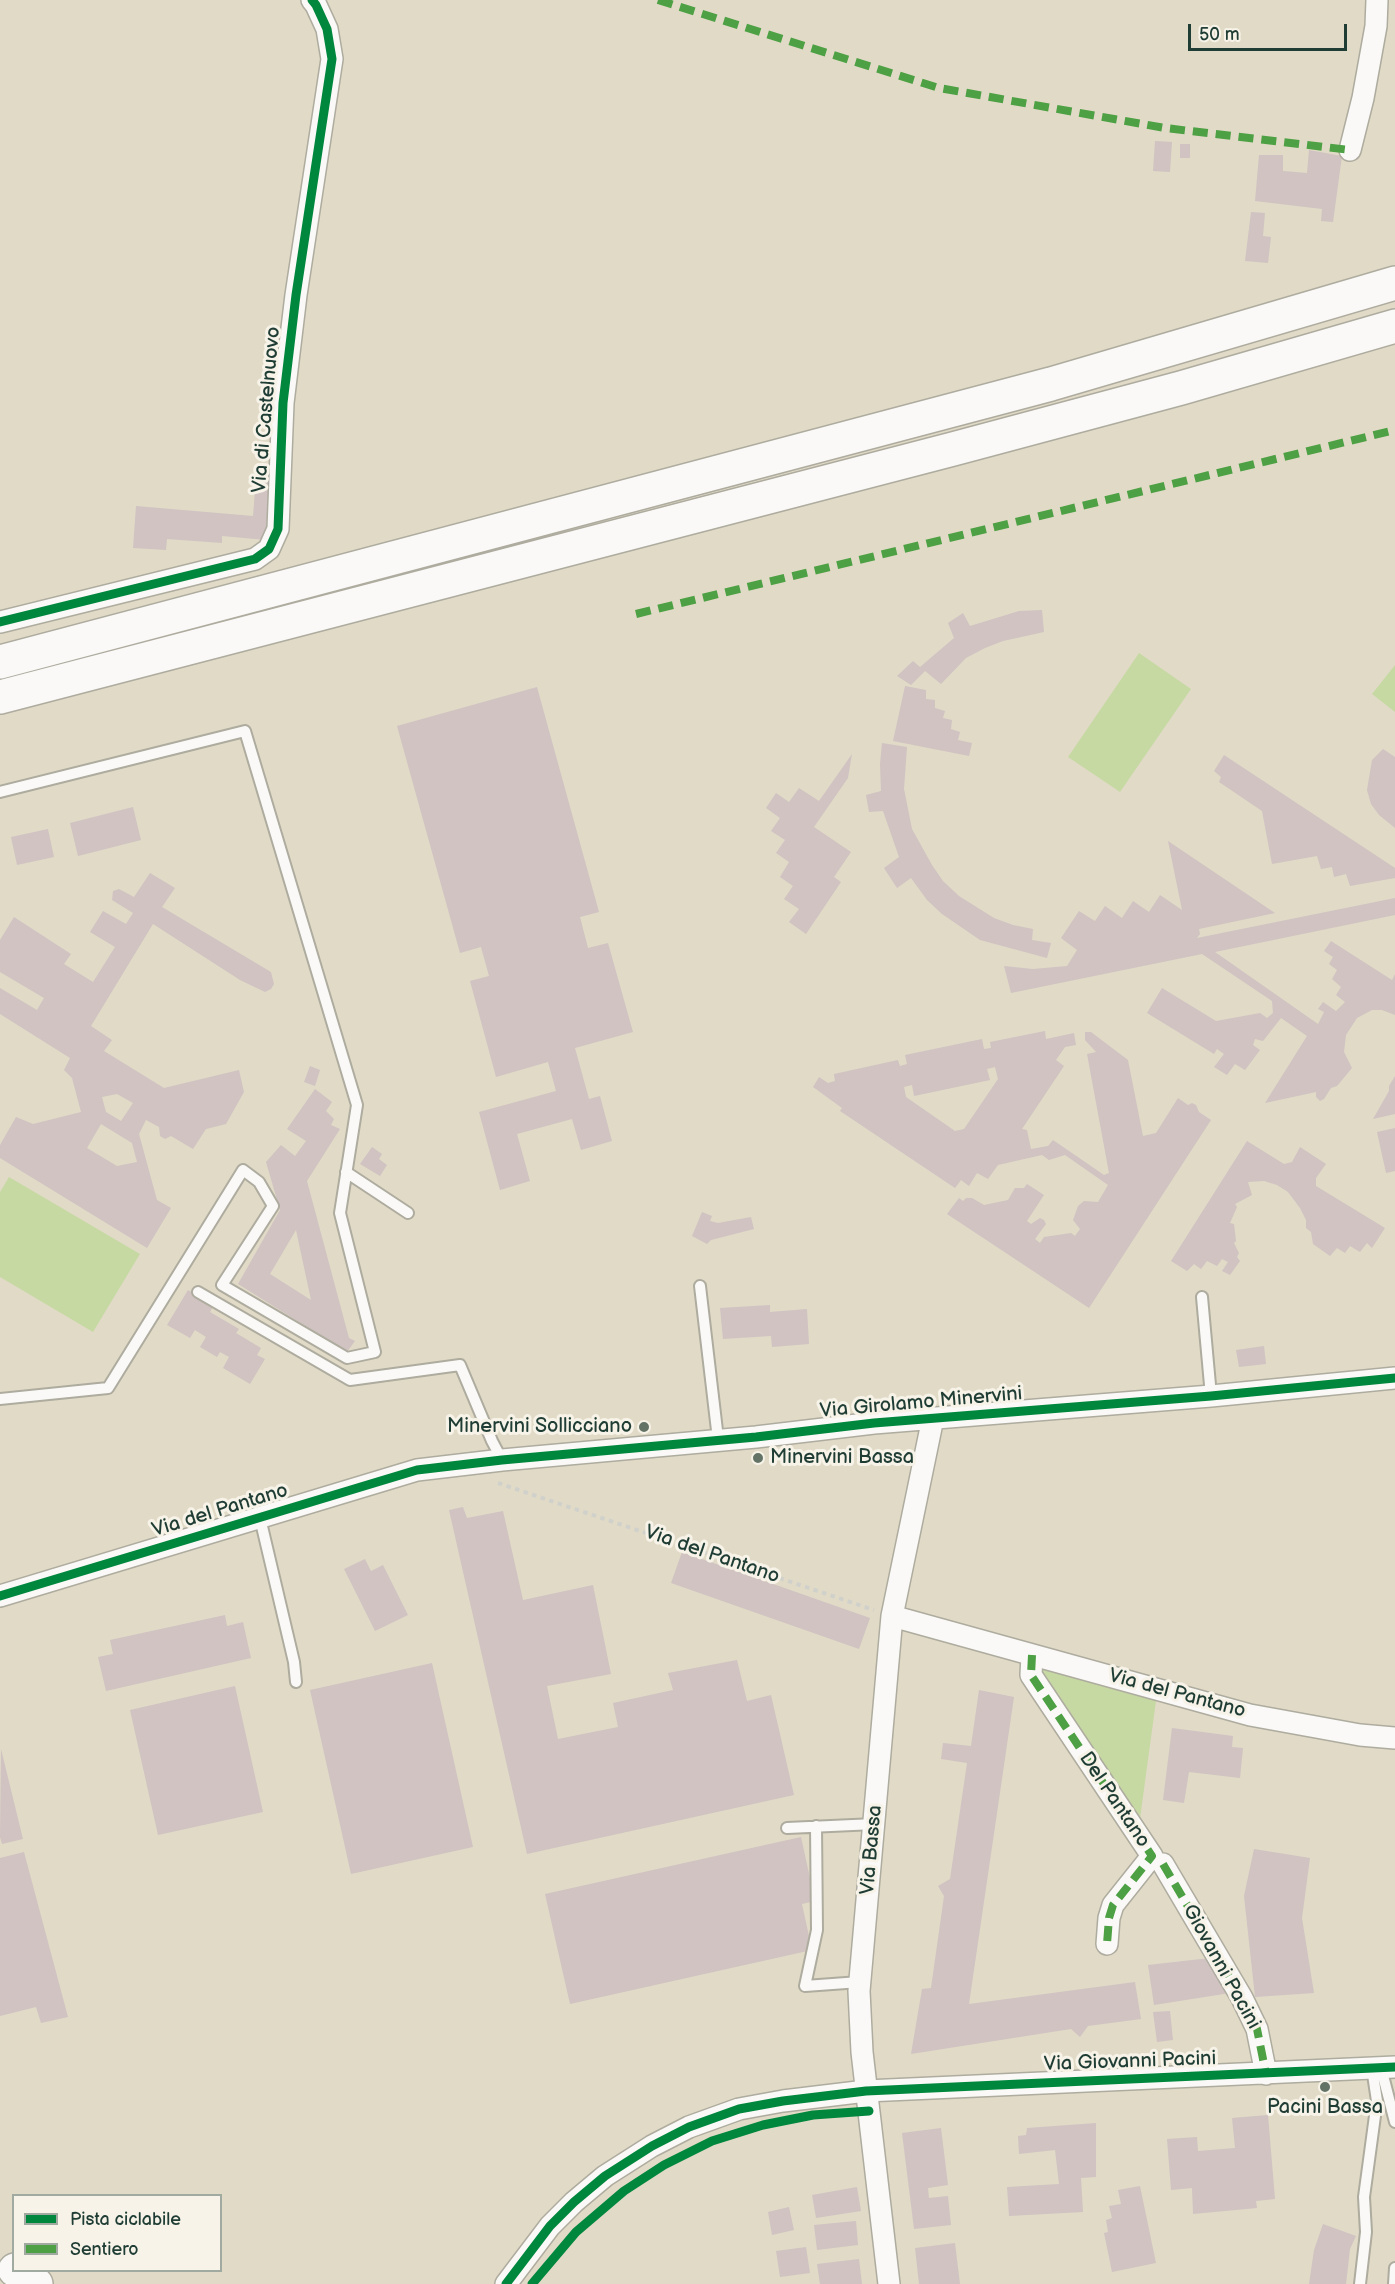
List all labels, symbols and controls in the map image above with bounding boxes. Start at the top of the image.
scale bar [1191,12,1350,50]
text: 50 m [1199,24,1240,45]
street label: Via di Castelnuovo [248,326,286,494]
street label: Via Girolamo Minervini [819,1382,1023,1424]
place label: Minervini Sollicciano [447,1415,632,1439]
marker: Minervini Sollicciano [637,1420,651,1434]
place label: Minervini Bassa [770,1446,914,1470]
marker: Minervini Bassa [751,1451,765,1465]
street label: Via del Pantano [149,1479,291,1543]
street label: Via del Pantano [642,1521,782,1589]
street label: Via del Pantano [1106,1664,1248,1724]
street label: Del Pantano [1073,1748,1155,1852]
street label: Via Bassa [856,1804,888,1896]
street label: Giovanni Pacini [1177,1901,1265,2033]
street label: Via Giovanni Pacini [1043,2047,1217,2077]
marker: Pacini Bassa [1318,2080,1332,2094]
place label: Pacini Bassa [1267,2096,1383,2120]
legend [12,2194,222,2272]
text: Pista ciclabile [70,2209,181,2230]
text: Sentiero [70,2239,139,2260]

